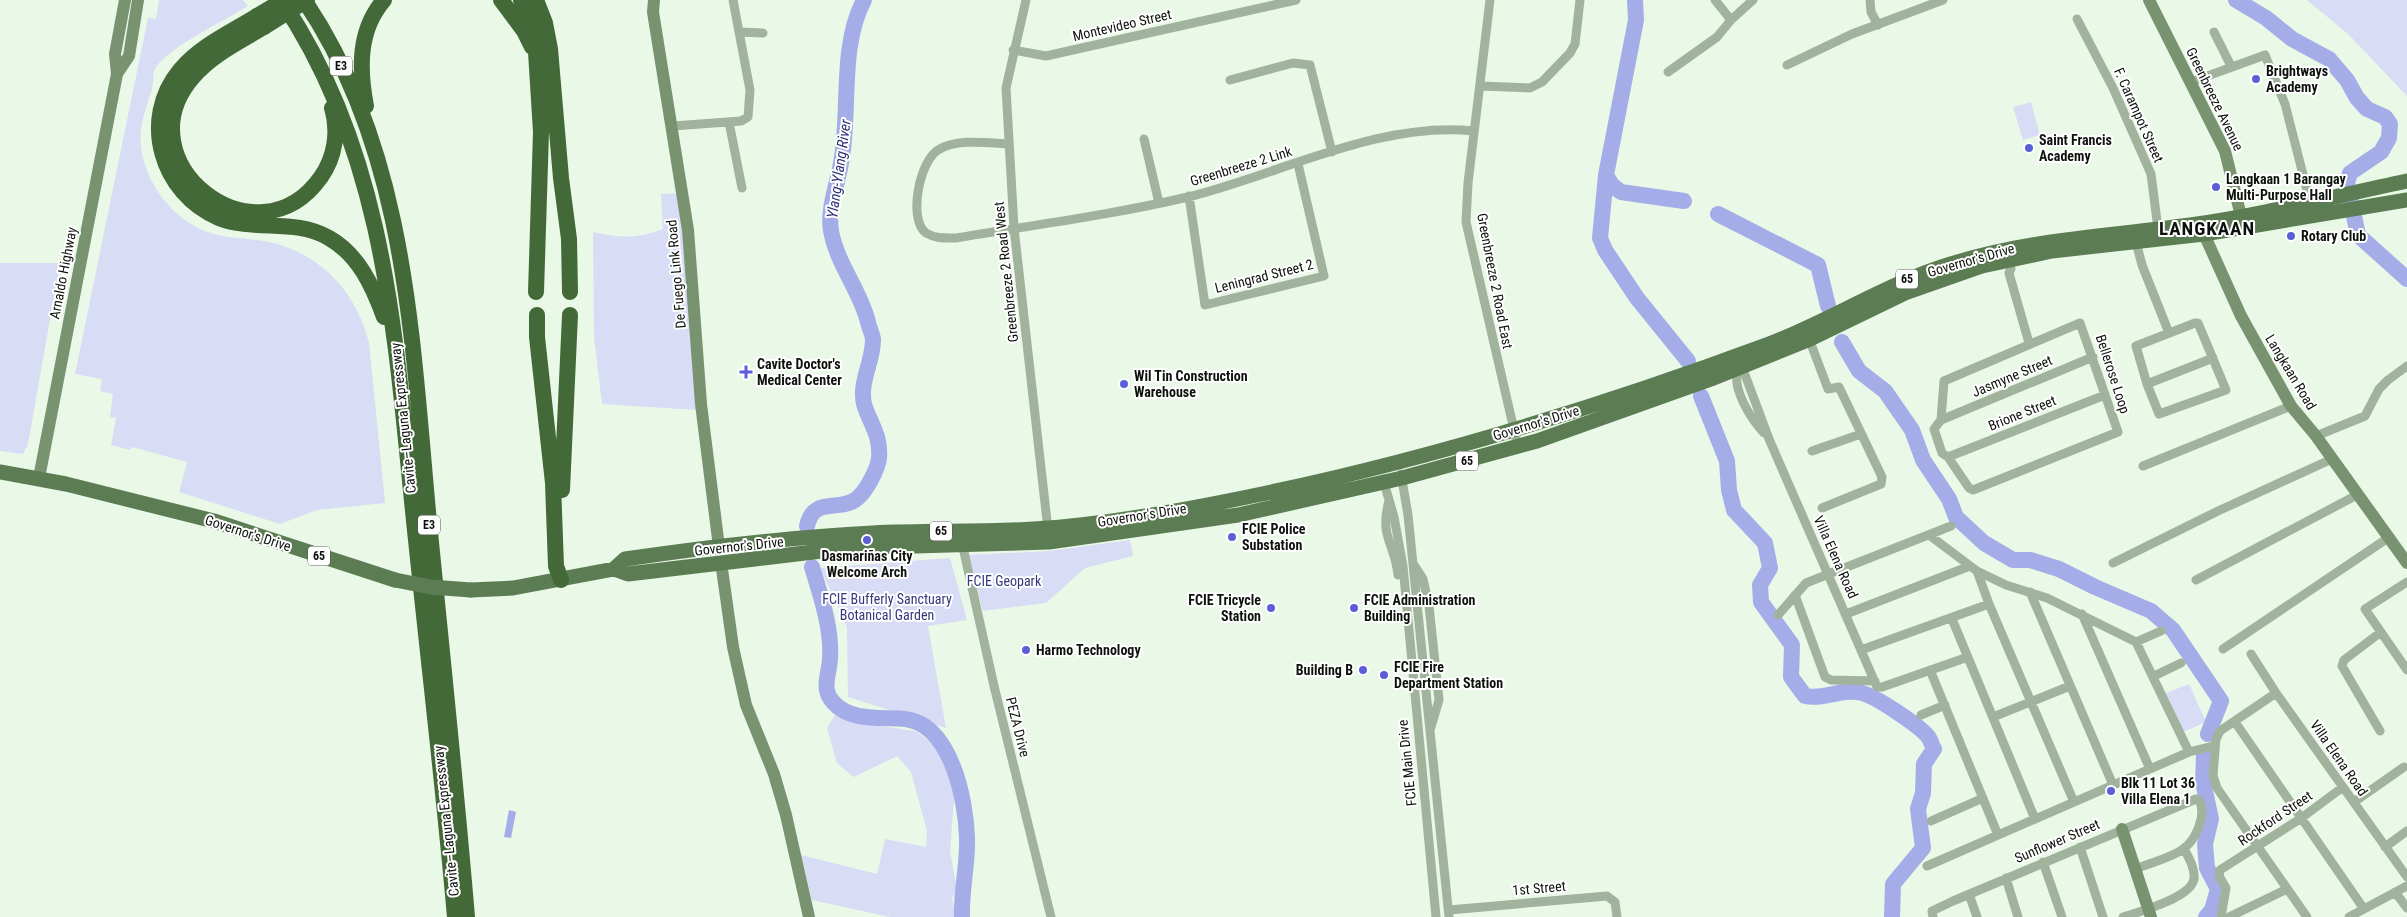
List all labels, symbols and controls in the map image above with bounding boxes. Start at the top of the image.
street label: Montevideo Street [1071,6,1173,44]
street label: Greenbreeze Avenue [2183,45,2247,153]
road number: E3 [330,56,352,76]
place label: Brightways Academy [2266,63,2328,95]
street label: F. Carampot Street [2111,65,2167,165]
marker: Brightways Academy [2250,73,2262,85]
water label: Ylang-Ylang River [823,118,855,220]
place label: Saint Francis Academy [2039,132,2112,164]
marker: Saint Francis Academy [2023,142,2035,154]
street label: Greenbreeze 2 Link [1188,143,1294,189]
place label: Langkaan 1 Barangay Multi-Purpose Hall [2226,171,2346,203]
marker: Langkaan 1 Barangay Multi-Purpose Hall [2210,181,2222,193]
street label: Greenbreeze 2 Road West [991,201,1021,343]
street label: Greenbreeze 2 Road East [1474,212,1516,350]
district label: LANGKAAN [2159,217,2255,240]
street label: De Fuego Link Road [663,219,689,329]
street label: Arnaldo Highway [46,226,80,320]
place label: Rotary Club [2301,228,2366,244]
marker: Rotary Club [2285,230,2297,242]
street label: Governor's Drive [1926,240,2017,280]
street label: Leningrad Street 2 [1213,256,1315,296]
road number: 65 [1896,270,1918,288]
street label: Bellerose Loop [2093,332,2133,416]
street label: Langkaan Road [2262,332,2320,412]
street label: Cavite–Laguna Expressway [387,342,419,494]
street label: Jasmyne Street [1969,352,2055,400]
place label: Cavite Doctor's Medical Center [757,356,842,388]
marker: Cavite Doctor's Medical Center [739,365,753,379]
place label: Wil Tin Construction Warehouse [1134,368,1248,400]
marker: Wil Tin Construction Warehouse [1118,378,1130,390]
street label: Brione Street [1986,392,2058,434]
street label: Governor's Drive [1491,402,1582,444]
road number: 65 [1456,452,1478,471]
street label: Governor's Drive [1097,500,1188,530]
street label: Governor's Drive [203,512,293,555]
street label: Villa Elena Road [1811,513,1861,601]
road number: E3 [418,516,440,534]
place label: FCIE Police Substation [1242,521,1306,553]
road number: 65 [930,522,952,540]
marker: FCIE Police Substation [1226,531,1238,543]
street label: Governor's Drive [694,533,785,559]
marker: Dasmariñas City Welcome Arch [861,534,873,546]
road number: 65 [308,546,330,566]
place label: Dasmariñas City Welcome Arch [821,548,913,580]
park label: FCIE Geopark [967,573,1042,589]
park label: FCIE Bufferly Sanctuary Botanical Garden [822,591,952,623]
place label: FCIE Tricycle Station [1188,592,1261,624]
place label: FCIE Administration Building [1364,592,1476,624]
marker: FCIE Tricycle Station [1265,602,1277,614]
marker: FCIE Administration Building [1348,602,1360,614]
place label: Harmo Technology [1036,642,1141,658]
marker: Harmo Technology [1020,644,1032,656]
place label: FCIE Fire Department Station [1394,659,1503,691]
place label: Building B [1296,662,1353,678]
marker: Building B [1357,664,1369,676]
marker: FCIE Fire Department Station [1378,669,1390,681]
street label: PEZA Drive [1003,695,1033,759]
street label: Villa Elena Road [2307,717,2371,799]
street label: FCIE Main Drive [1394,719,1419,807]
street label: Cavite–Laguna Expressway [430,745,462,897]
place label: Blk 11 Lot 36 Villa Elena 1 [2121,775,2195,807]
marker: Blk 11 Lot 36 Villa Elena 1 [2105,785,2117,797]
street label: Rockford Street [2235,787,2315,849]
street label: Sunflower Street [2012,816,2102,866]
street label: 1st Street [1512,878,1566,898]

